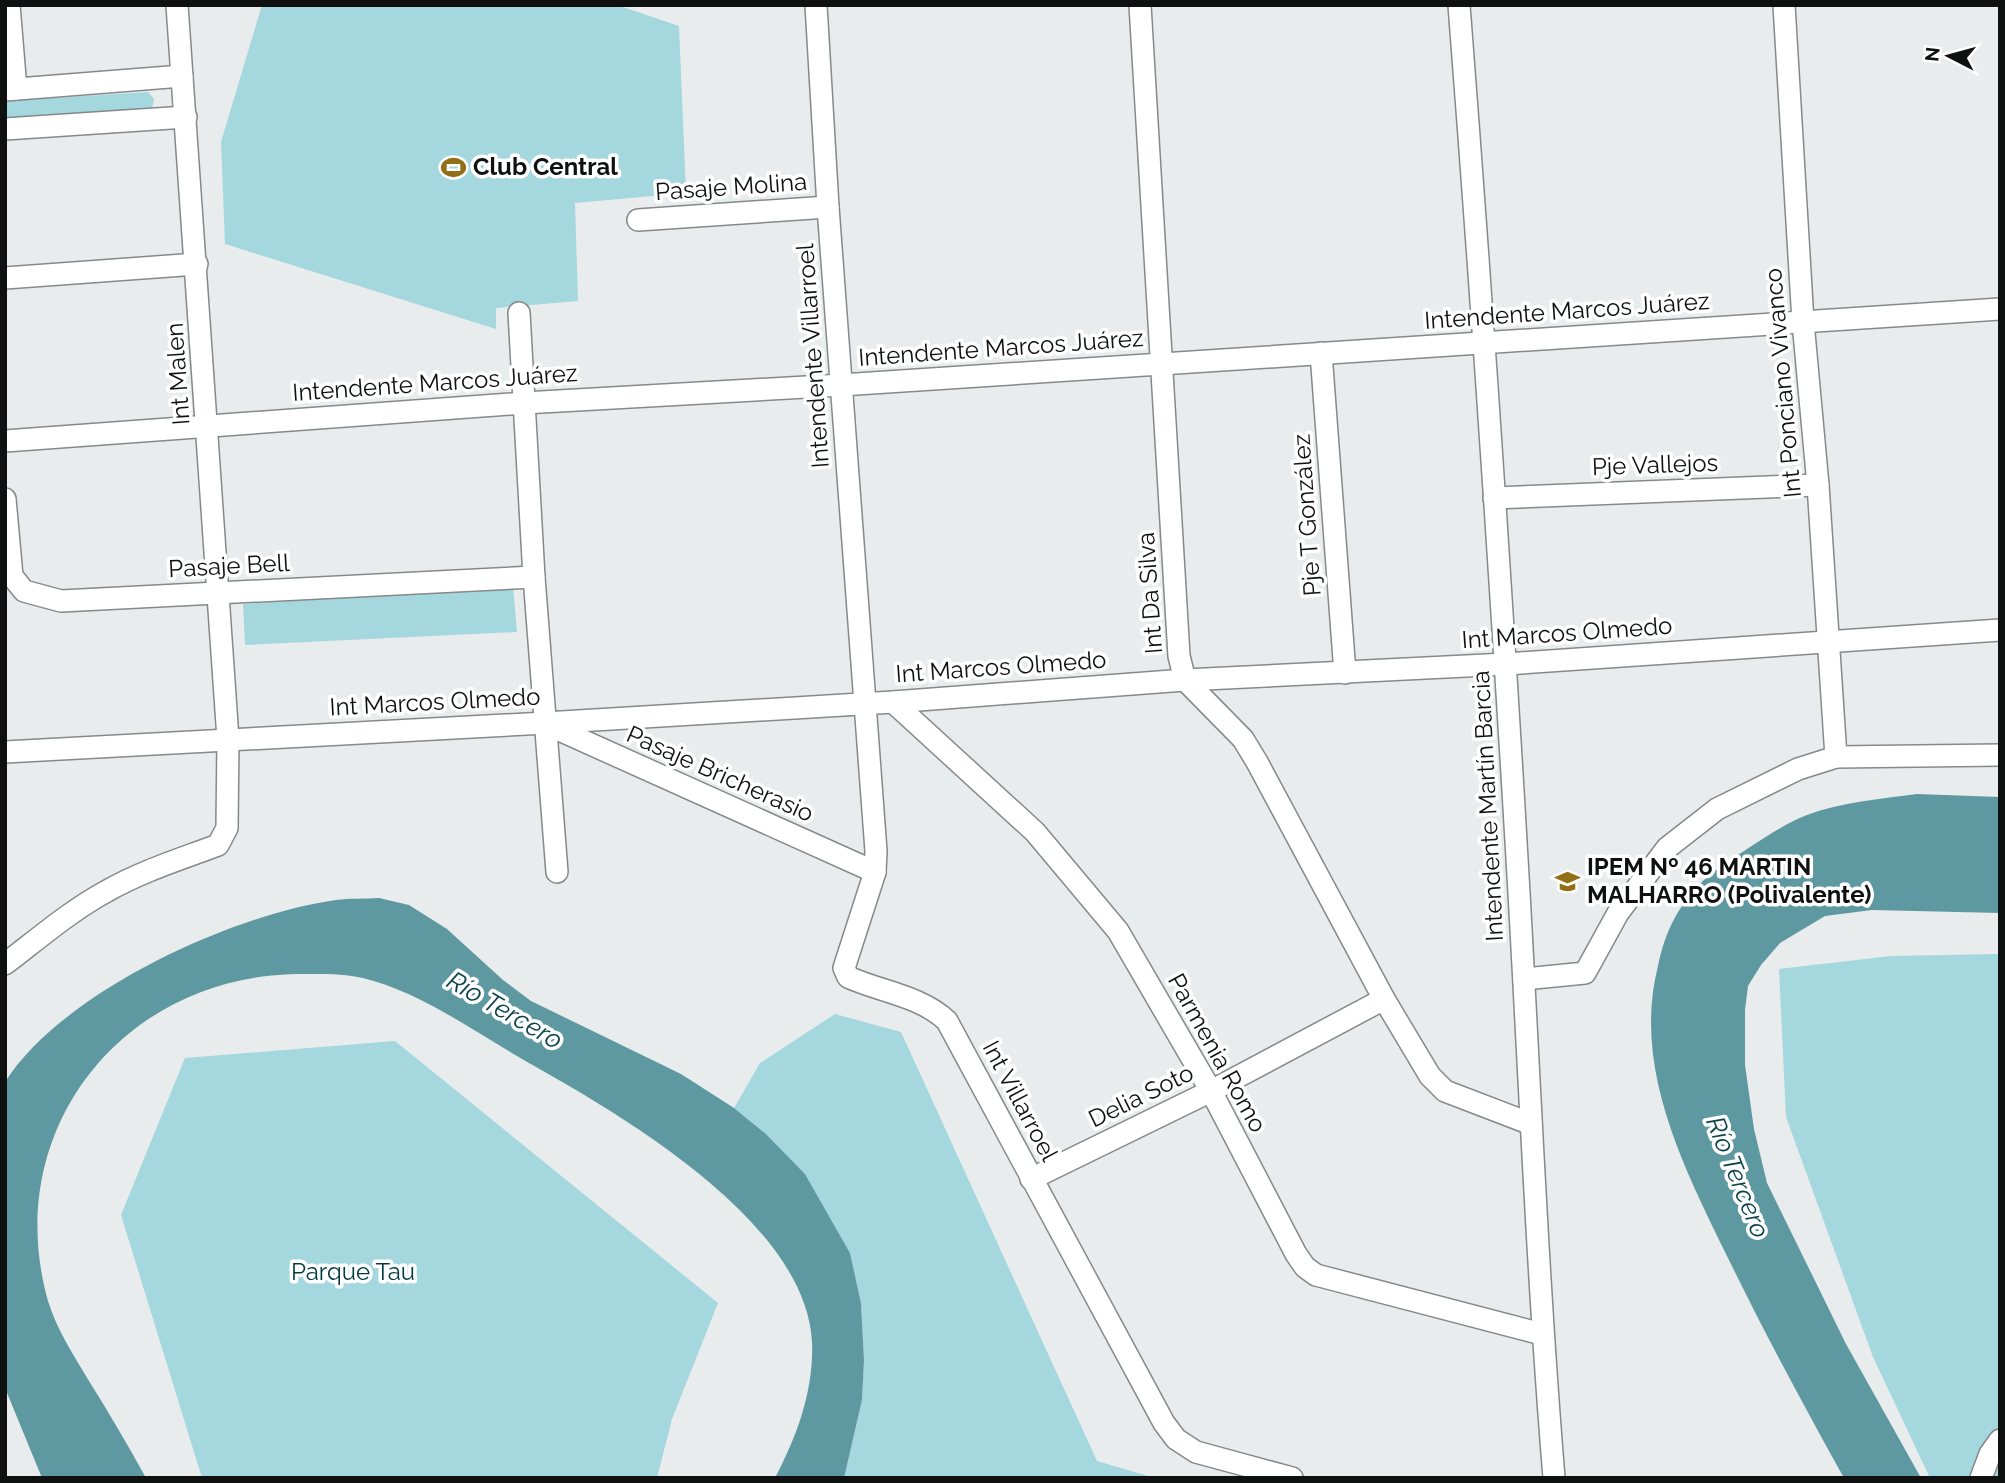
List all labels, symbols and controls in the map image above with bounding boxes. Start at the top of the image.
north arrow [1914,21,1984,91]
text: N [1920,46,1944,63]
place label: Club Central [473,152,618,181]
sports icon: Club Central [439,153,467,181]
street label: Pasaje Molina [654,167,808,206]
street label: Intendente Villarroel [790,242,835,469]
street label: Int Ponciano Vivanco [1758,267,1807,499]
street label: Intendente Marcos Juárez [1423,286,1710,335]
street label: Int Malen [159,322,196,426]
street label: Intendente Marcos Juárez [857,323,1144,372]
street label: Intendente Marcos Juárez [291,358,578,407]
street label: Pje T González [1286,433,1327,597]
street label: Pje Vallejos [1591,448,1719,481]
street label: Int Da Silva [1131,531,1168,655]
street label: Pasaje Bell [168,548,291,583]
street label: Int Marcos Olmedo [1461,611,1673,654]
street label: Int Marcos Olmedo [895,645,1107,688]
street label: Intendente Martín Barcia [1466,670,1509,942]
street label: Int Marcos Olmedo [329,681,541,722]
street label: Pasaje Bricherasio [622,719,818,828]
place label: IPEM Nº 46 MARTIN MALHARRO (Polivalente) [1587,852,1872,909]
school or university icon: IPEM Nº 46 MARTIN MALHARRO (Polivalente) [1553,867,1581,895]
water label: Río Tercero [442,965,568,1055]
street label: Parmenia Romo [1162,968,1273,1137]
street label: Int Villarroel [977,1036,1064,1166]
street label: Delia Soto [1084,1058,1198,1133]
water label: Río Tercero [1700,1112,1776,1242]
park label: Parque Tau [291,1257,415,1286]

